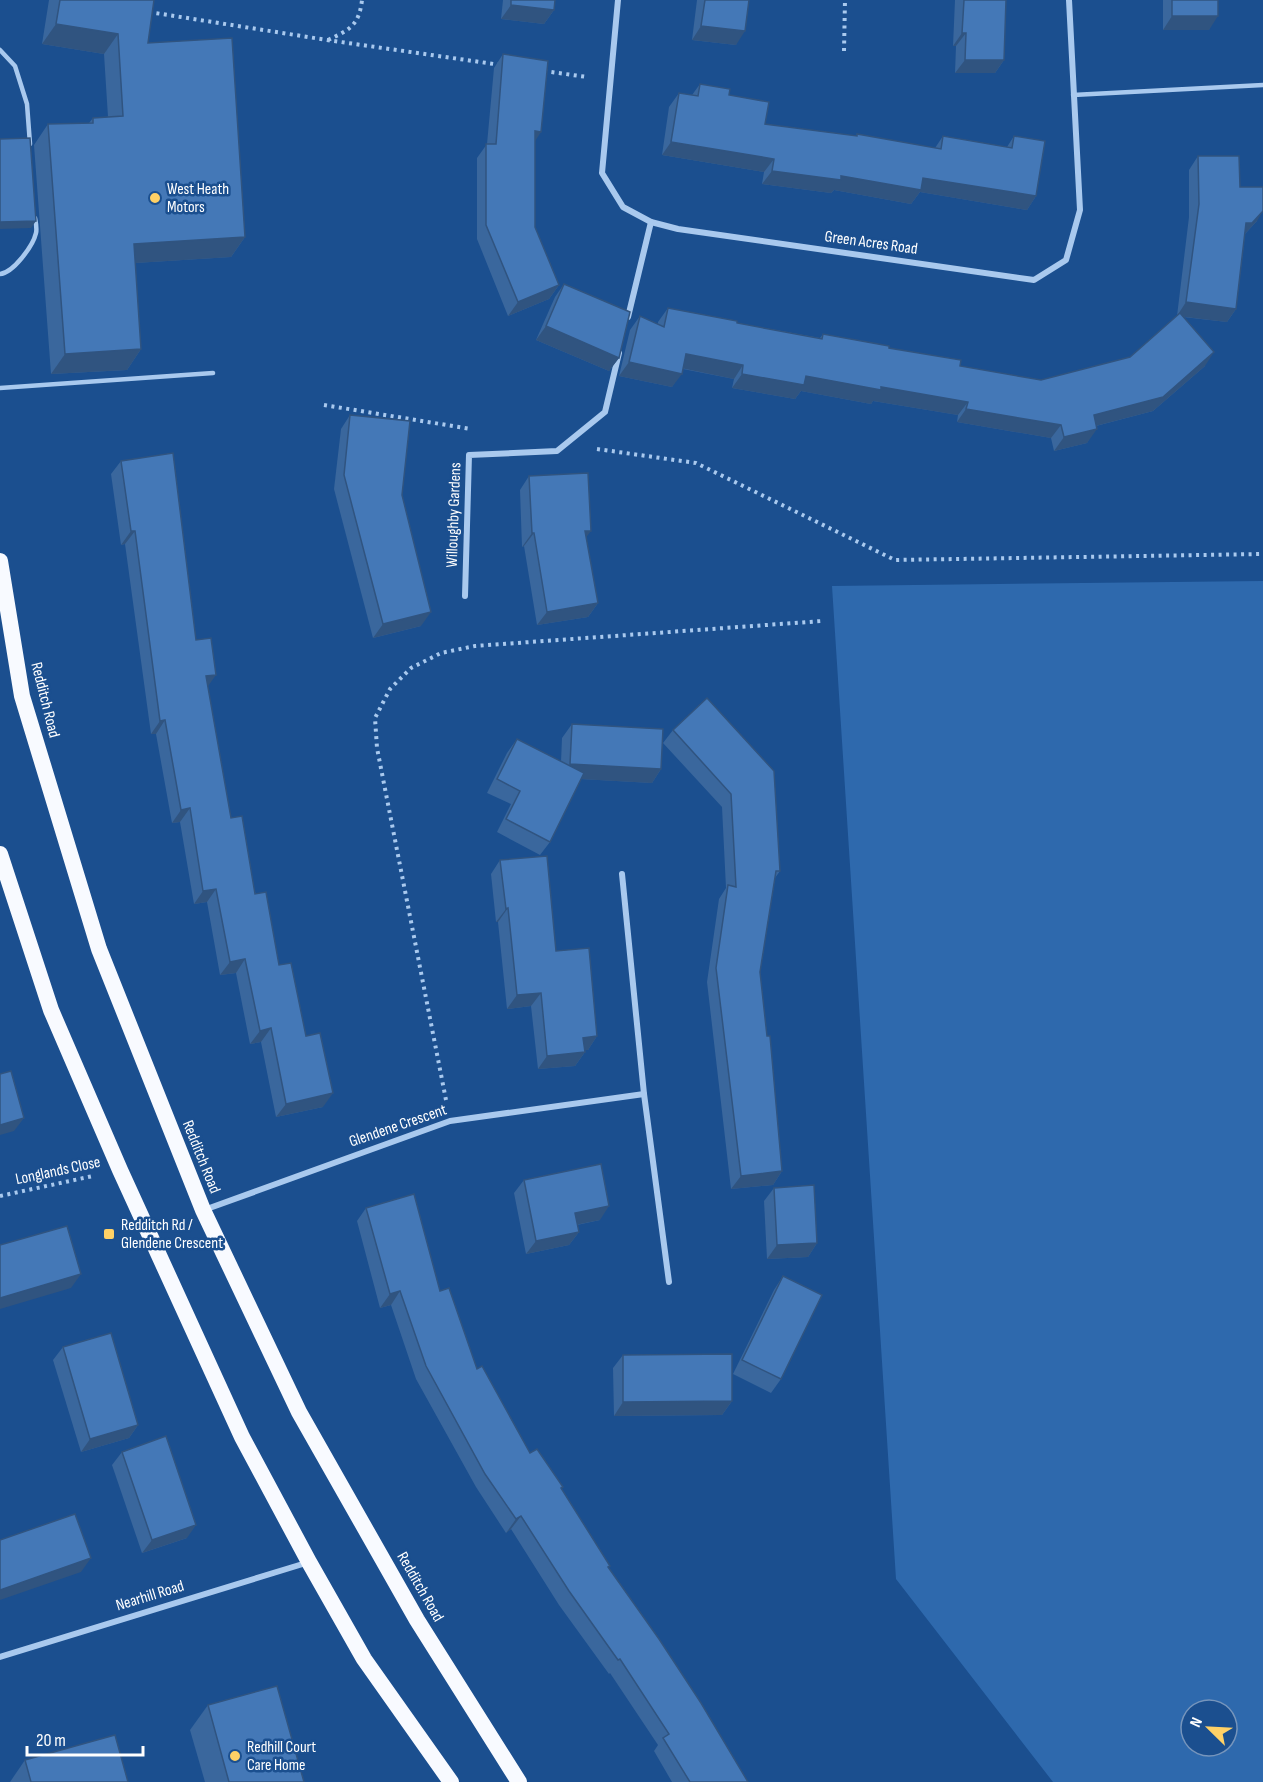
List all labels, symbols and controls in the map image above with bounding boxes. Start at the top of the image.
place label: West Heath Motors [167,180,229,217]
marker: West Heath Motors [148,191,162,205]
street label: Green Acres Road [823,227,919,259]
street label: Willoughby Gardens [443,462,465,568]
street label: Redditch Road [26,660,64,740]
street label: Glendene Crescent [347,1100,449,1152]
street label: Redditch Road [178,1118,224,1196]
street label: Longlands Close [14,1153,102,1189]
place label: Redditch Rd / Glendene Crescent [121,1216,223,1253]
marker: Redditch Rd / Glendene Crescent [102,1227,116,1241]
street label: Redditch Road [392,1549,448,1625]
street label: Nearhill Road [114,1577,186,1615]
north arrow [1179,1698,1239,1758]
text: N [1186,1715,1207,1730]
scale bar [27,1719,142,1757]
text: 20 m [36,1730,66,1751]
place label: Redhill Court Care Home [247,1738,316,1775]
marker: Redhill Court Care Home [228,1749,242,1763]

